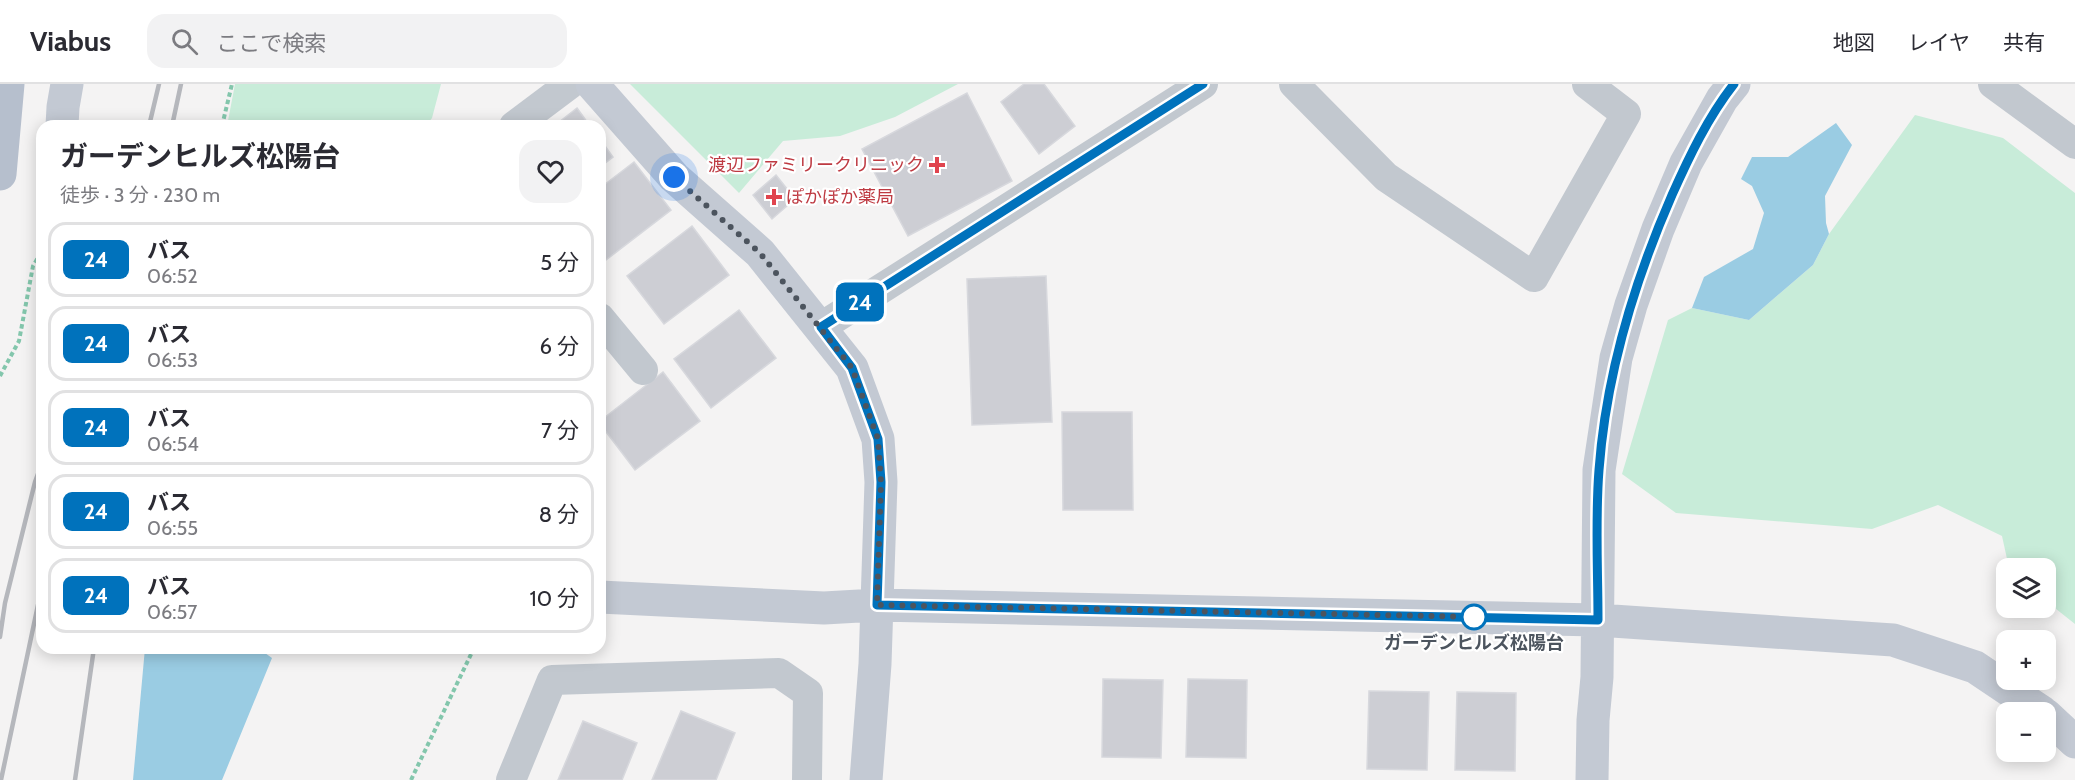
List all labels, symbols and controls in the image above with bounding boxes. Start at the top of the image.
search box [147,14,567,68]
text: Viabus [30,24,111,58]
icon: search [168,25,201,58]
text: ここで検索 [216,30,326,57]
text: 地図 [1833,30,1875,55]
text: レイヤ [1908,30,1970,55]
text: 共有 [2003,30,2045,55]
text: ガーデンヒルズ松陽台 [60,139,340,173]
button: heart [519,140,582,203]
place label: 渡辺ファミリークリニック [708,154,924,176]
marker: 渡辺ファミリークリニック [928,156,946,174]
your location [659,162,689,192]
text: 徒歩 · 3 分 · 230 m [60,183,220,207]
place label: ぽかぽか薬局 [786,186,894,208]
marker: ぽかぽか薬局 [767,190,781,204]
text: バス [147,237,191,264]
text: 24 [84,247,108,272]
text: 5 分 [540,249,579,276]
text: 06:52 [147,264,198,288]
line badge: 24 [833,282,887,322]
text: 24 [848,290,872,315]
text: バス [147,321,191,348]
text: 24 [84,331,108,356]
text: 6 分 [540,333,579,360]
text: 06:53 [147,348,198,372]
text: バス [147,405,191,432]
text: 24 [84,415,108,440]
text: 7 分 [541,417,579,444]
text: 06:54 [147,432,199,456]
text: バス [147,489,191,516]
text: 24 [84,499,108,524]
text: 8 分 [539,501,579,528]
text: 06:55 [147,516,198,540]
map controls [1996,558,2056,762]
button: layers [1996,558,2056,618]
text: バス [147,573,191,600]
text: 24 [84,583,108,608]
text: 10 分 [530,585,579,612]
text: 06:57 [147,600,197,624]
marker: ガーデンヒルズ松陽台 [1461,604,1487,630]
button: + [1996,630,2056,690]
place label: ガーデンヒルズ松陽台 [1384,632,1564,654]
button: − [1996,702,2056,762]

